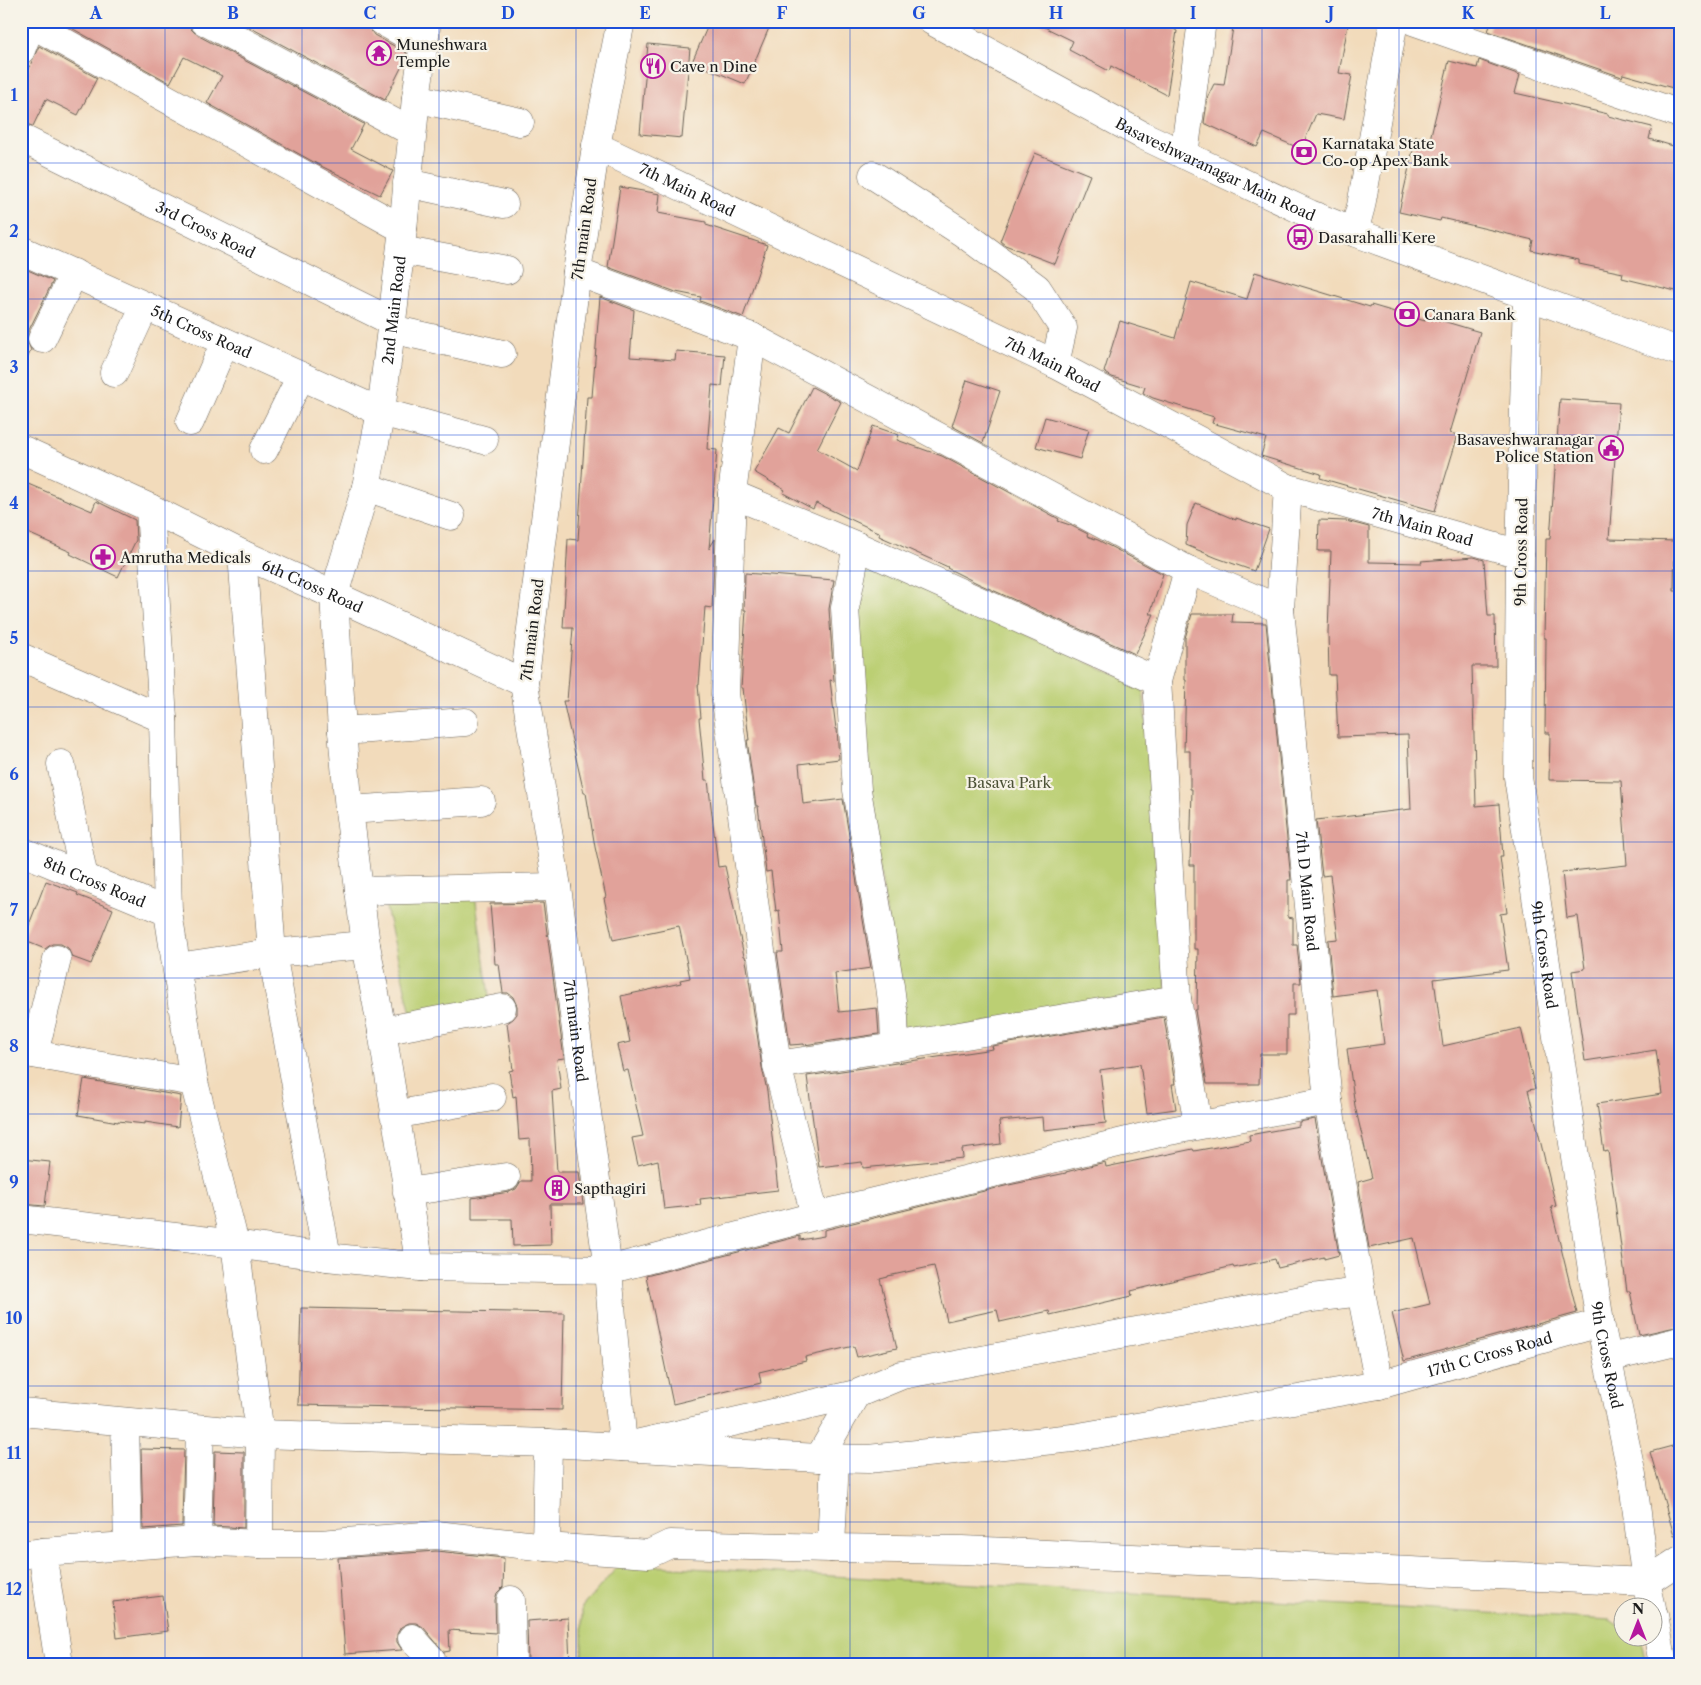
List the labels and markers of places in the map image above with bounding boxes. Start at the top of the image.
place label: Muneshwara Temple [396,35,488,71]
temple icon: Muneshwara Temple [366,40,392,66]
restaurant icon: Cave n Dine [640,53,666,79]
place label: Cave n Dine [670,57,757,76]
place label: Karnataka State Co-op Apex Bank [1322,134,1450,170]
bank icon: Karnataka State Co-op Apex Bank [1291,139,1317,165]
bus stop icon: Dasarahalli Kere [1287,224,1313,250]
place label: Dasarahalli Kere [1318,228,1436,247]
bank icon: Canara Bank [1394,301,1420,327]
place label: Canara Bank [1424,305,1517,324]
place label: Basaveshwaranagar Police Station [1456,430,1595,466]
public building icon: Basaveshwaranagar Police Station [1598,435,1624,461]
pharmacy icon: Amrutha Medicals [90,544,116,570]
place label: Amrutha Medicals [119,548,251,567]
building icon: Sapthagiri [544,1175,570,1201]
place label: Sapthagiri [574,1179,646,1198]

